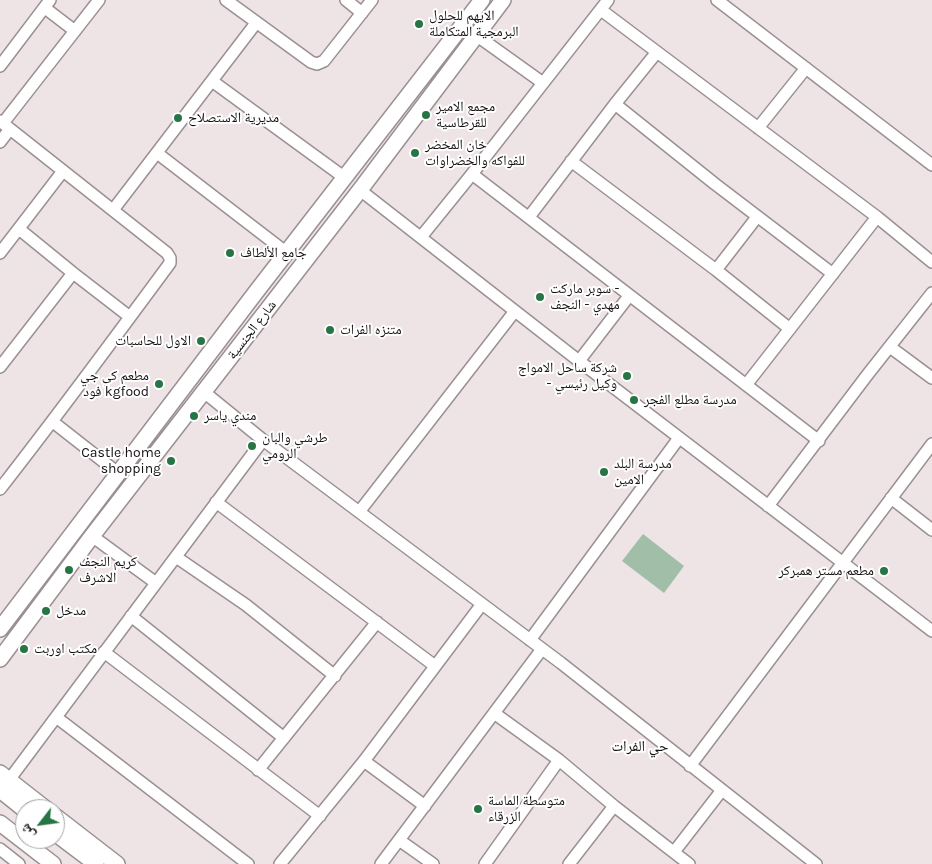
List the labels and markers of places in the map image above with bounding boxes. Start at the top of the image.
place label: الايهم للحلول البرمجية المتكاملة [429,8,519,40]
marker: الايهم للحلول البرمجية المتكاملة [413,18,425,30]
place label: مجمع الامير للقرطاسية [436,99,495,132]
marker: مجمع الامير للقرطاسية [420,109,432,121]
place label: مديرية الاستصلاح [188,110,279,126]
marker: مديرية الاستصلاح [172,112,184,124]
place label: خان المخضر للفواكه والخضراوات [425,137,525,170]
marker: خان المخضر للفواكه والخضراوات [409,147,421,159]
place label: جامع الألطاف [240,245,307,261]
marker: جامع الألطاف [224,247,236,259]
place label: سوبر ماركت - مهدي - النجف [550,281,620,314]
marker: سوبر ماركت - مهدي - النجف [534,291,546,303]
place label: متنزه الفرات [340,322,402,338]
marker: متنزه الفرات [324,324,336,336]
place label: الاول للحاسبات [115,333,191,349]
marker: الاول للحاسبات [195,335,207,347]
place label: شركة ساحل الامواج - وكيل رئيسي [518,360,617,392]
place label: مطعم کي جي فود kgfood [80,368,149,401]
marker: شركة ساحل الامواج - وكيل رئيسي [621,370,633,382]
marker: مطعم کي جي فود kgfood [153,378,165,390]
place label: مدرسة مطلع الفجر [644,392,737,408]
marker: مدرسة مطلع الفجر [628,394,640,406]
place label: مندي ياسر [204,408,256,424]
marker: مندي ياسر [188,410,200,422]
place label: طرشي والبان الرومي [262,430,328,462]
marker: طرشي والبان الرومي [246,440,258,452]
place label: Castle home shopping [81,445,161,478]
marker: Castle home shopping [165,455,177,467]
place label: مدرسة البلد الامين [614,456,672,488]
marker: مدرسة البلد الامين [598,466,610,478]
place label: كريم النجف الاشرف [79,554,137,586]
place label: مطعم مستر همبركر [779,563,874,579]
marker: كريم النجف الاشرف [63,564,75,576]
marker: مطعم مستر همبركر [878,565,890,577]
place label: مدخل [56,603,86,619]
marker: مدخل [40,605,52,617]
place label: مكتب اوربت [34,641,97,657]
marker: مكتب اوربت [18,643,30,655]
place label: متوسطة الماسة الزرقاء [488,793,565,826]
marker: متوسطة الماسة الزرقاء [472,803,484,815]

